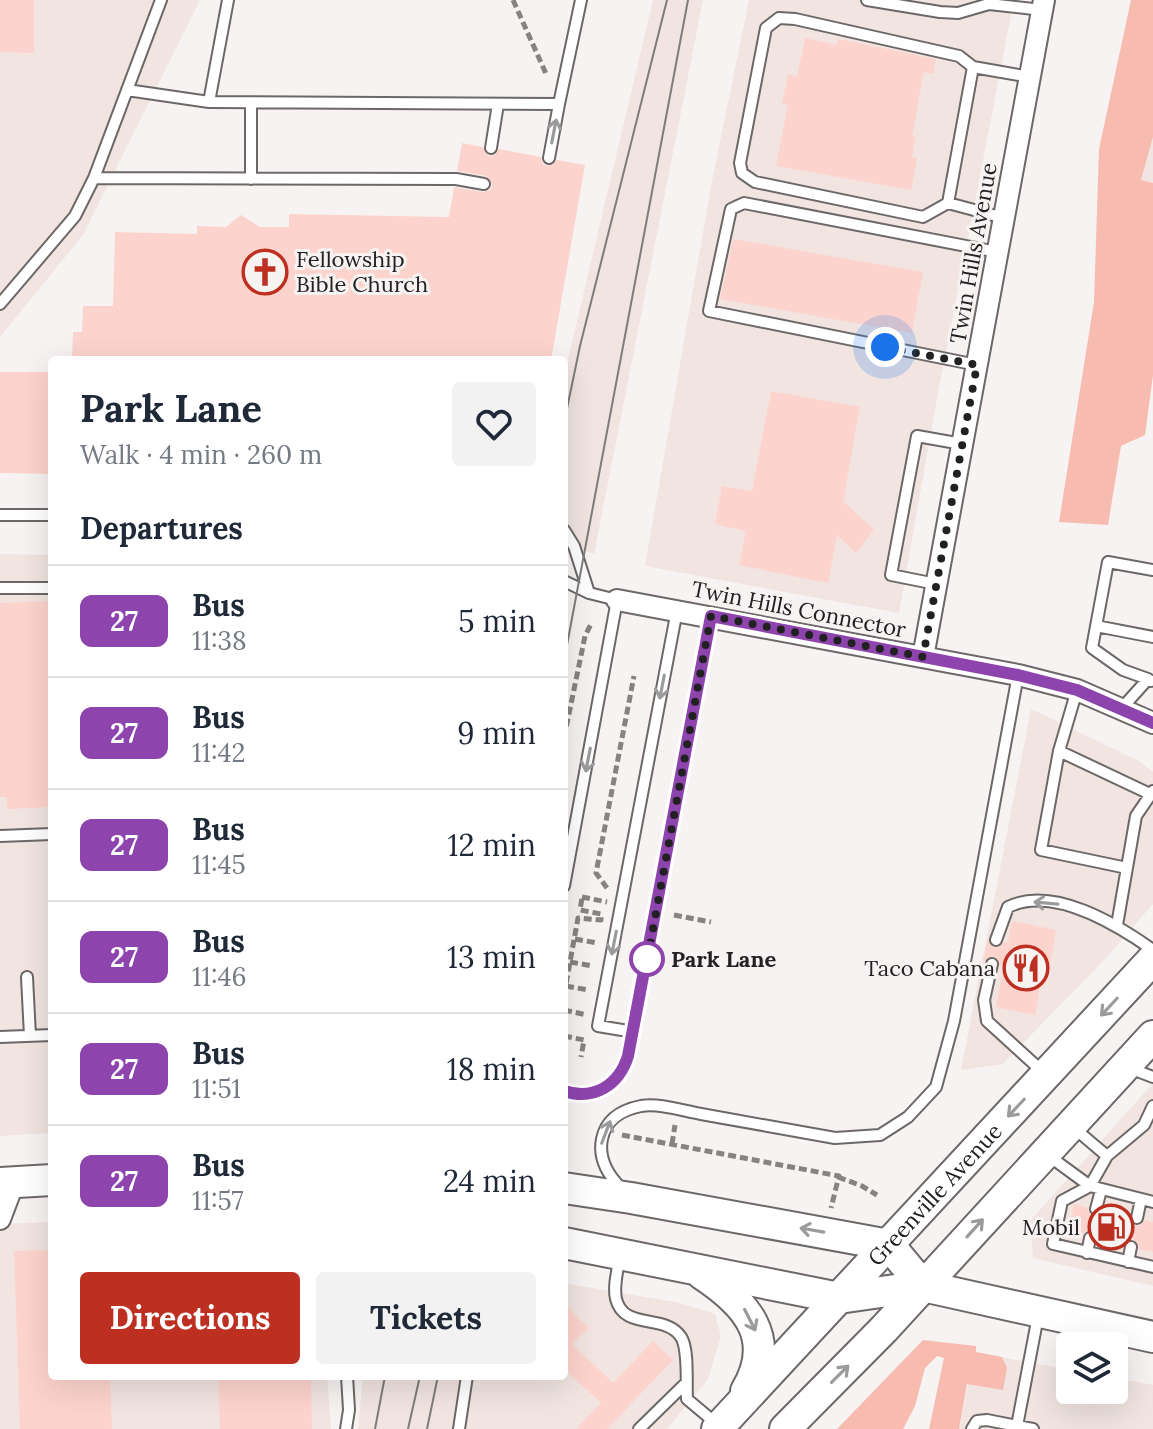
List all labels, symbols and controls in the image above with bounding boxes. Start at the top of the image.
one-way arrow [547,119,562,145]
street label: Twin Hills Avenue [943,160,1003,345]
place label: Fellowship Bible Church [296,245,428,298]
church icon: Fellowship Bible Church [241,248,289,296]
your location [865,327,905,367]
button: heart [452,382,536,466]
text: Park Lane [80,384,262,432]
text: Walk · 4 min · 260 m [80,438,322,471]
text: Departures [80,509,243,547]
street label: Twin Hills Connector [690,575,909,644]
text: Bus [192,586,245,624]
text: 5 min [458,602,536,640]
text: 27 [110,603,138,639]
text: 11:38 [192,624,247,657]
one-way arrow [654,674,669,699]
text: Bus [192,698,245,736]
text: 9 min [457,714,536,752]
text: 27 [110,715,138,751]
text: 11:42 [192,736,245,769]
one-way arrow [579,746,594,772]
text: Bus [192,810,245,848]
text: 12 min [448,826,536,864]
text: 27 [110,827,138,863]
text: 11:45 [192,848,246,881]
one-way arrow [1033,895,1060,910]
text: Bus [192,922,245,960]
one-way arrow [606,929,621,955]
text: 13 min [447,938,536,976]
text: 27 [110,939,138,975]
marker: Park Lane [630,942,664,976]
restaurant icon: Taco Cabana [1002,944,1050,992]
place label: Park Lane [671,945,776,973]
place label: Taco Cabana [864,954,995,982]
text: 11:46 [192,960,247,993]
one-way arrow [1100,996,1118,1016]
text: Bus [192,1034,245,1072]
text: 18 min [447,1050,536,1088]
text: 27 [110,1051,138,1087]
text: 11:51 [192,1072,241,1105]
one-way arrow [1007,1097,1025,1117]
street label: Greenville Avenue [862,1117,1008,1272]
one-way arrow [600,1120,614,1144]
text: Bus [192,1146,245,1184]
text: 24 min [443,1162,536,1200]
text: 27 [110,1163,138,1199]
text: 11:57 [192,1184,244,1217]
fuel station icon: Mobil [1087,1203,1135,1251]
place label: Mobil [1022,1213,1080,1241]
one-way arrow [965,1218,984,1239]
one-way arrow [800,1222,825,1237]
button: Directions [80,1272,300,1364]
button: Tickets [316,1272,536,1364]
one-way arrow [743,1308,758,1332]
map controls [1056,1332,1128,1404]
button: layers [1056,1332,1128,1404]
one-way arrow [830,1365,849,1384]

